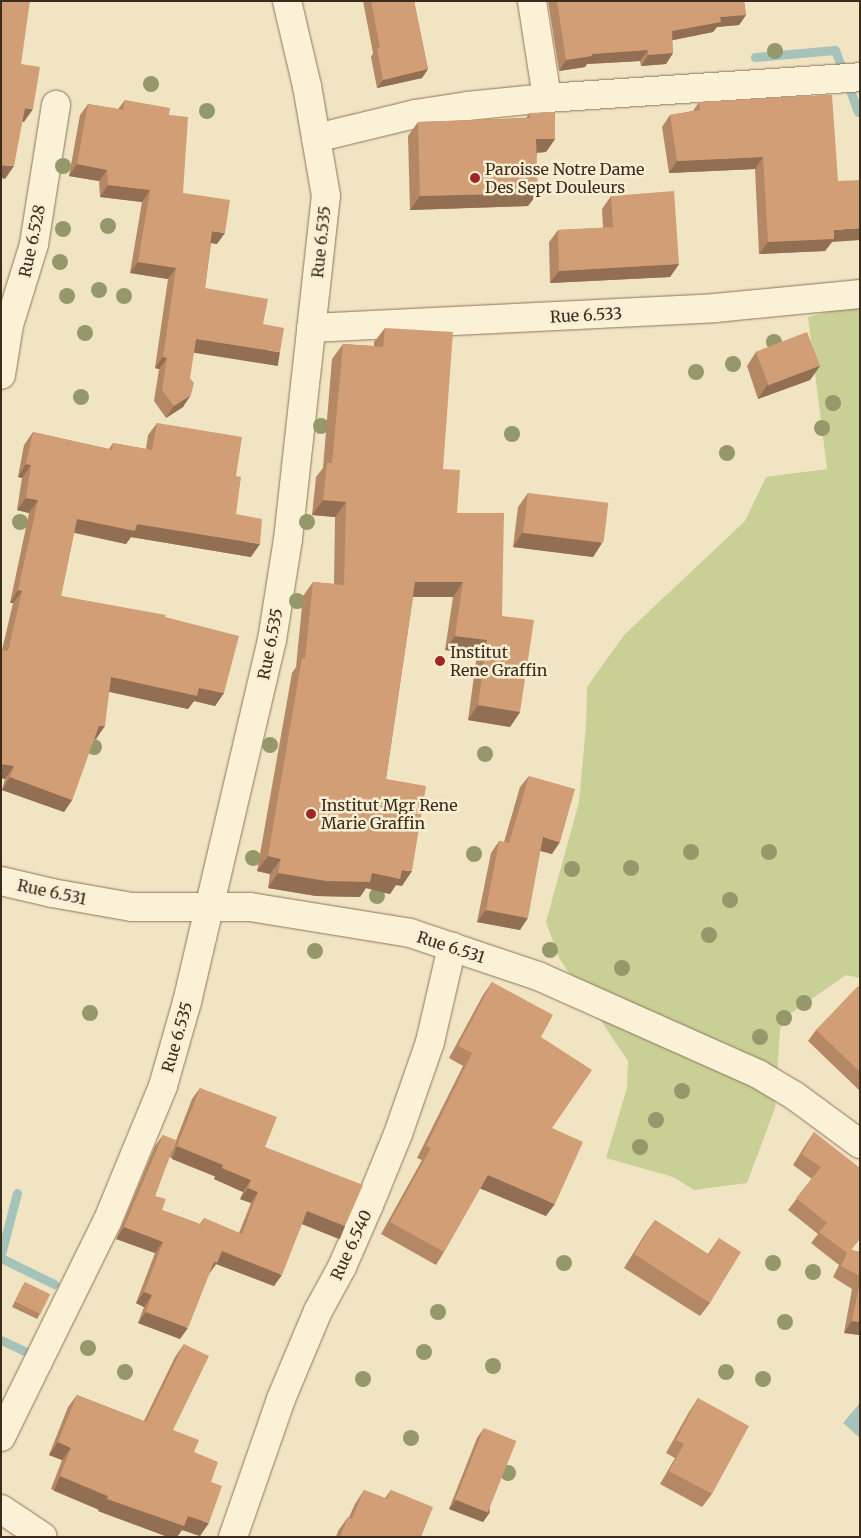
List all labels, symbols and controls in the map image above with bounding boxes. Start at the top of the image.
place label: Paroisse Notre Dame Des Sept Douleurs [485,159,644,197]
marker: Paroisse Notre Dame Des Sept Douleurs [469,172,481,184]
street label: Rue 6.528 [15,203,49,279]
street label: Rue 6.535 [308,205,334,279]
street label: Rue 6.533 [549,304,623,326]
street label: Rue 6.535 [254,607,286,681]
place label: Institut Rene Graffin [450,642,547,680]
marker: Institut Rene Graffin [434,655,446,667]
place label: Institut Mgr Rene Marie Graffin [321,795,458,833]
marker: Institut Mgr Rene Marie Graffin [305,808,317,820]
street label: Rue 6.531 [16,875,88,909]
street label: Rue 6.531 [415,927,487,967]
street label: Rue 6.535 [158,1000,196,1074]
street label: Rue 6.540 [326,1207,376,1283]

